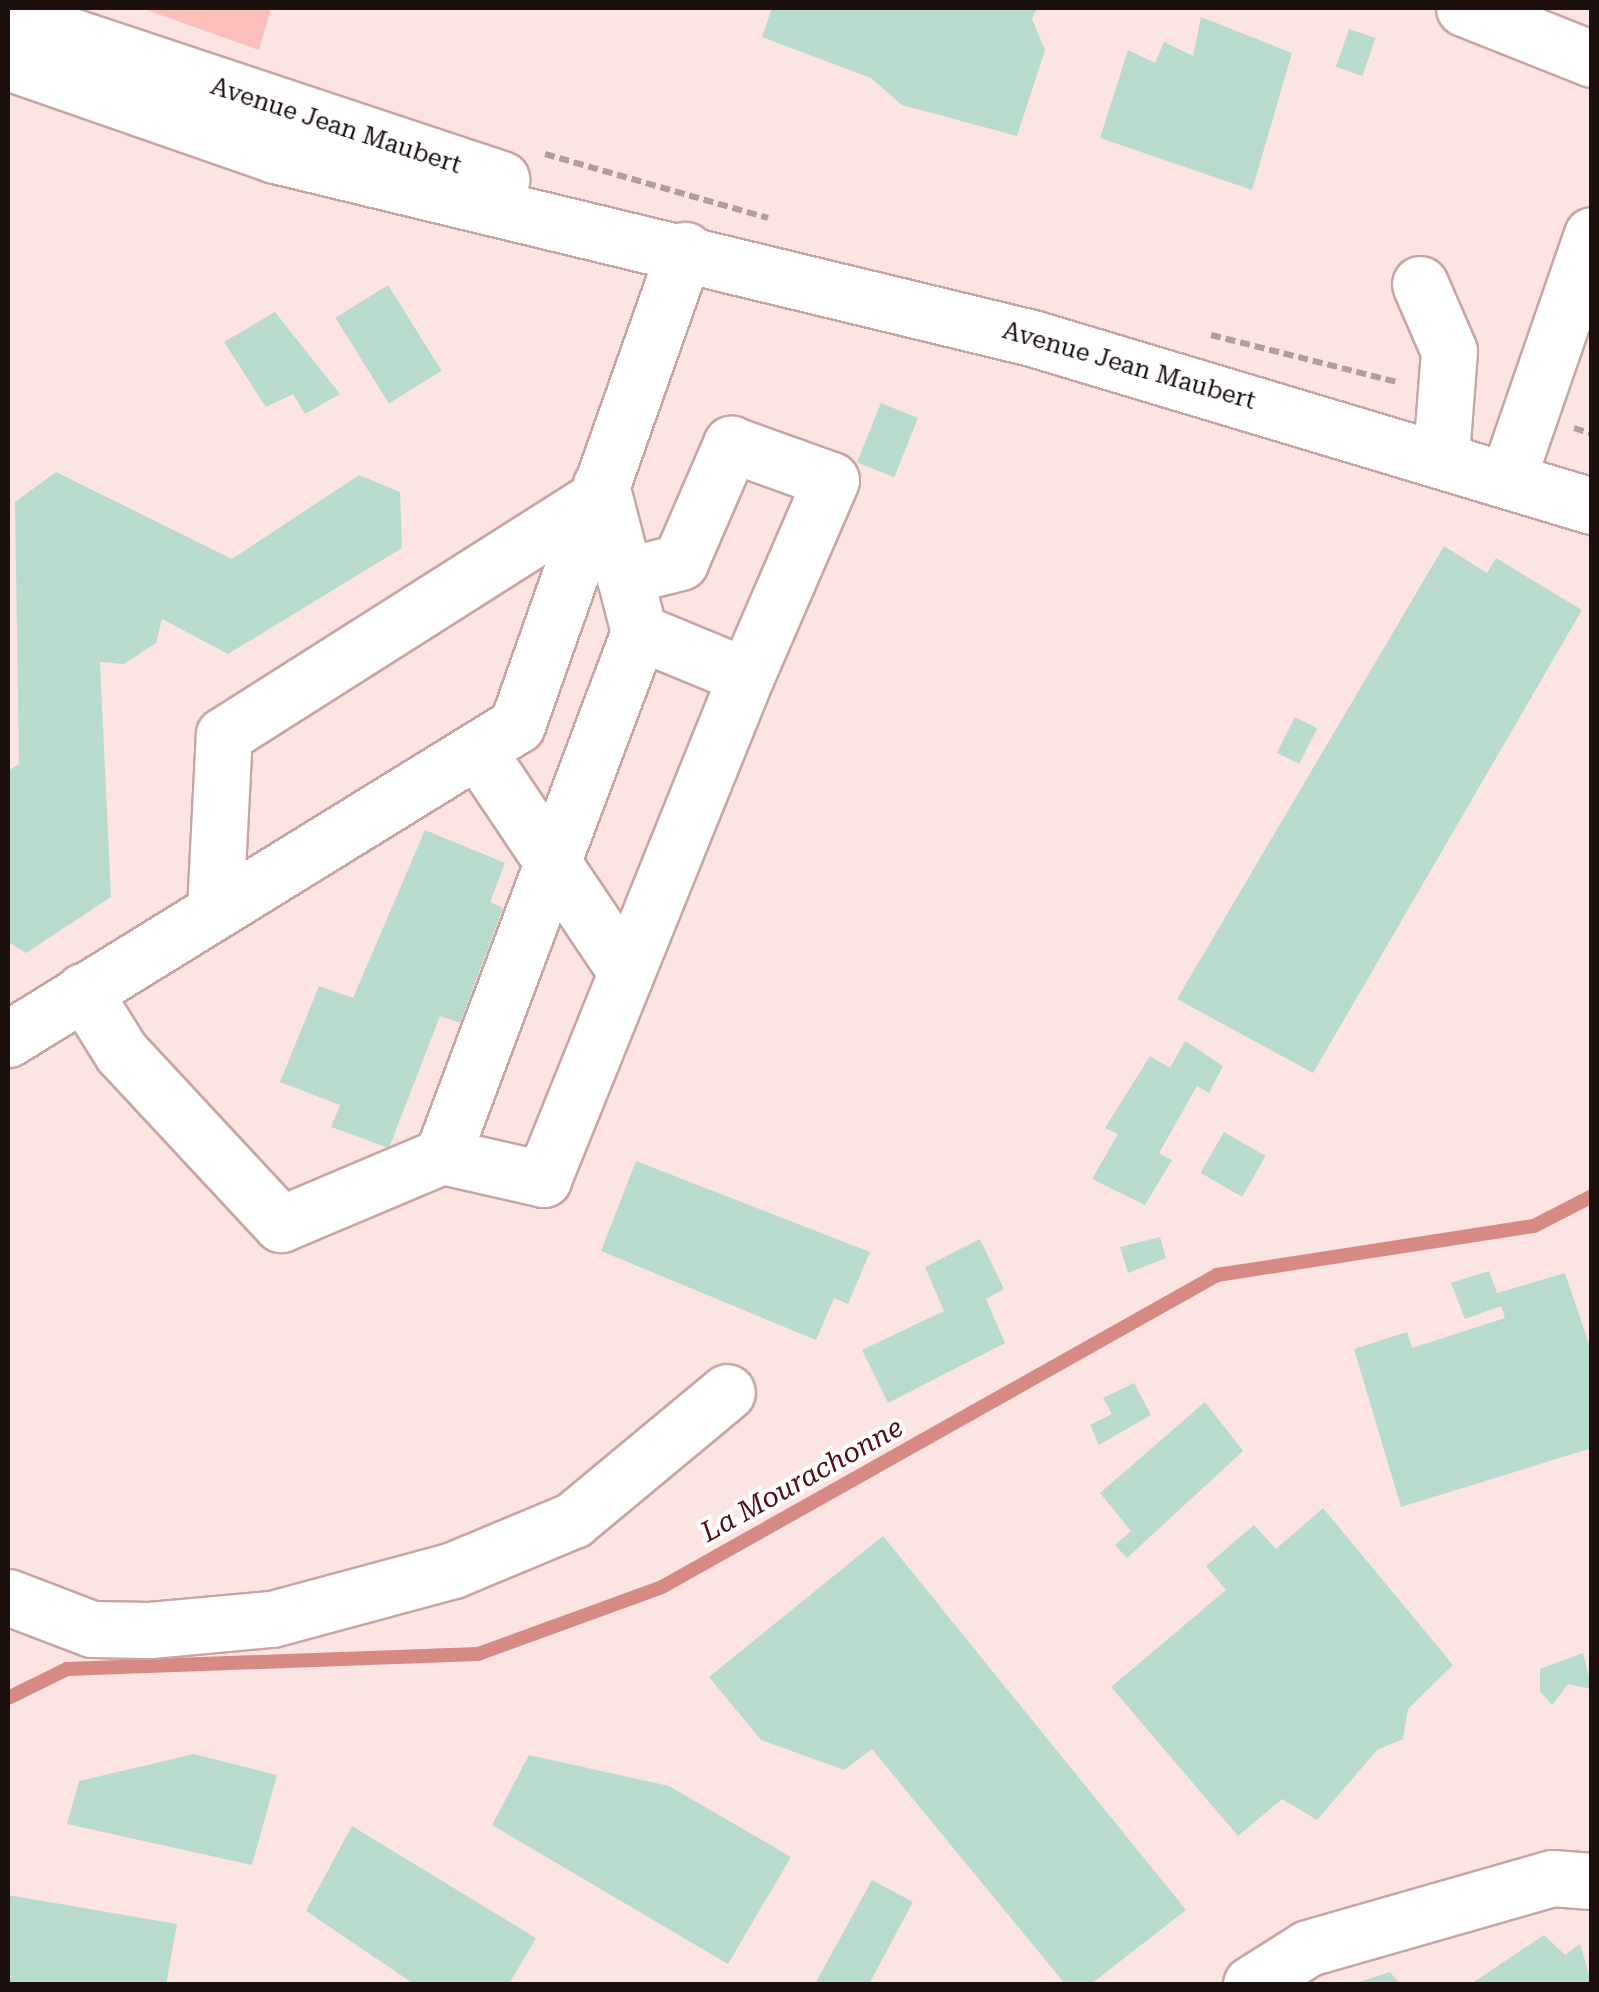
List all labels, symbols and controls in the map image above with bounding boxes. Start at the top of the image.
street label: Avenue Jean Maubert [207,71,465,181]
street label: Avenue Jean Maubert [999,316,1259,416]
water label: La Mourachonne [695,1411,909,1549]

